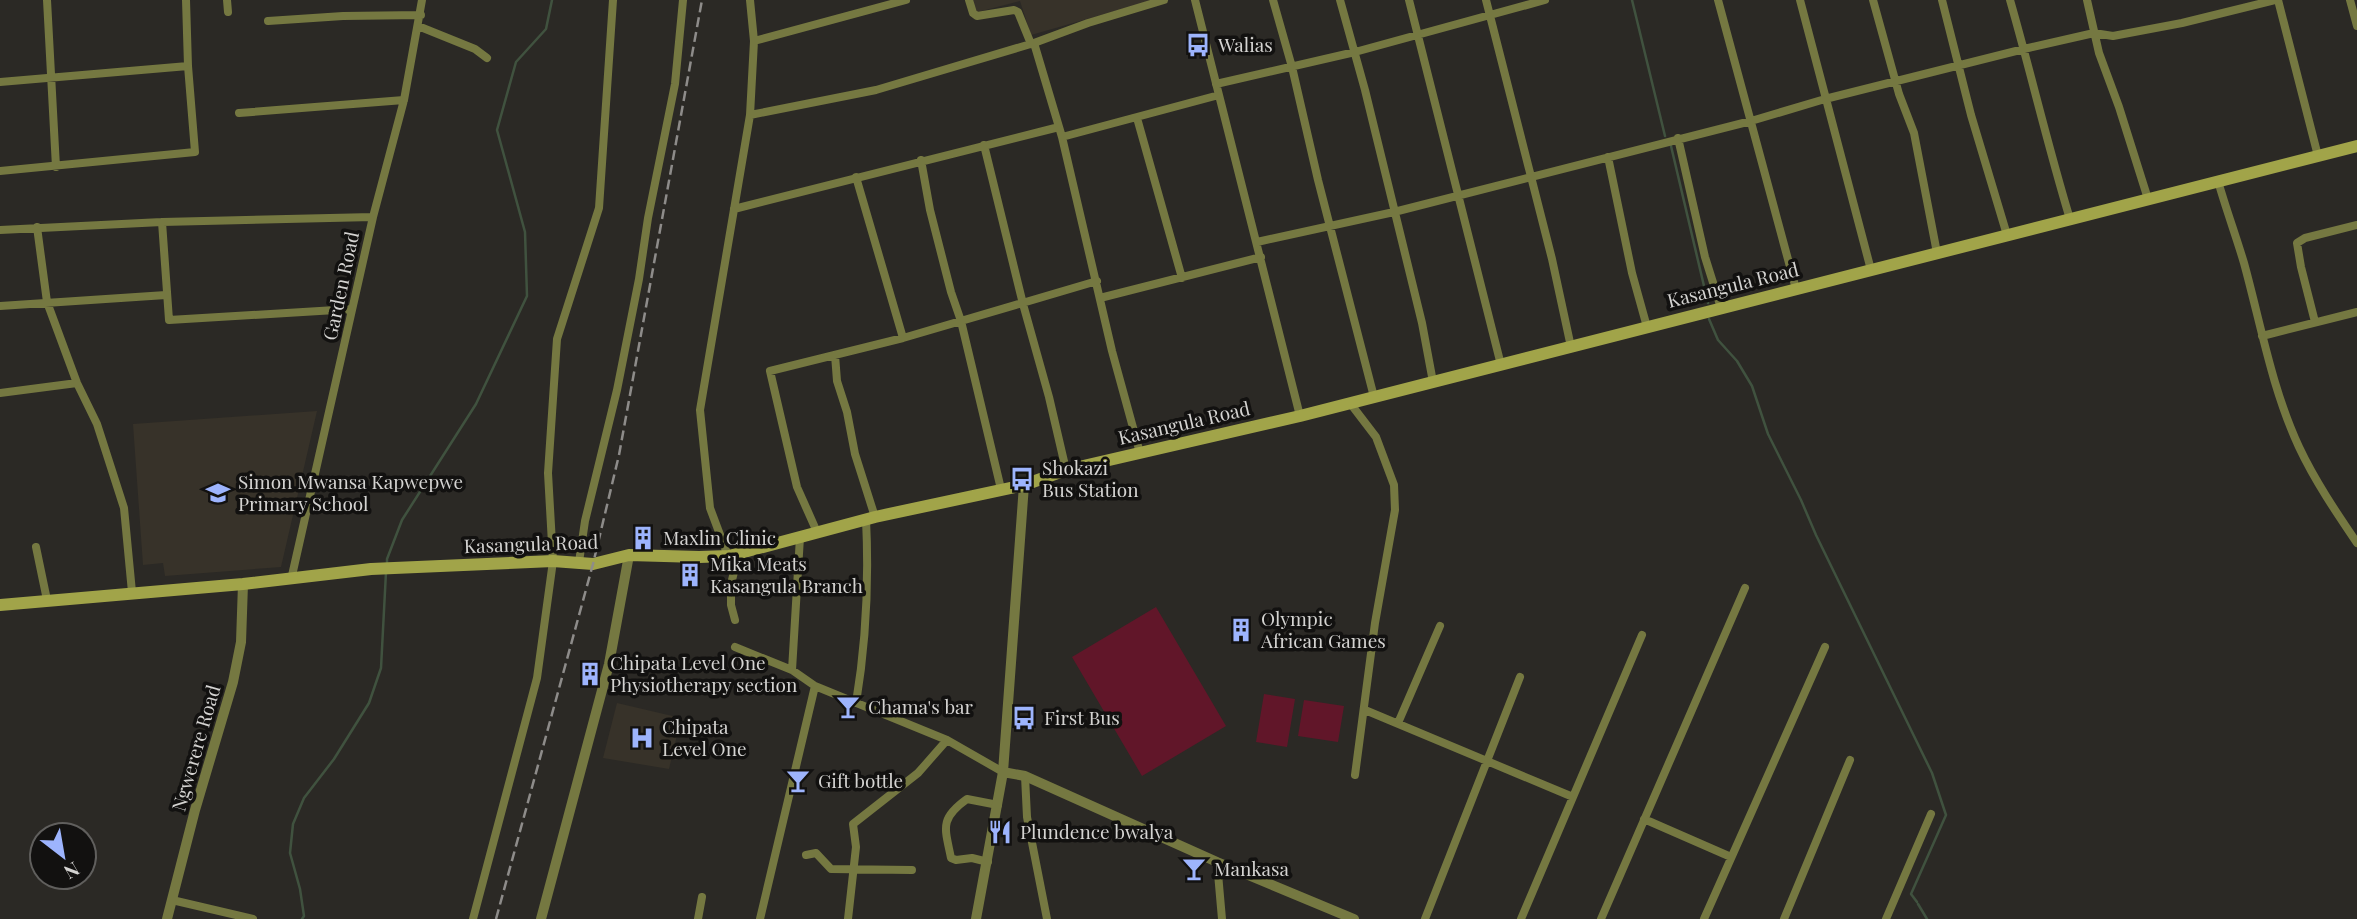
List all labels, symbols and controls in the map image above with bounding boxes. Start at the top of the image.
bus stop icon: Walias [1184,31,1212,59]
place label: Walias [1217,31,1273,57]
street label: Garden Road [316,229,364,343]
street label: Kasangula Road [1664,255,1801,313]
street label: Kasangula Road [1115,394,1252,450]
place label: Shokazi Bus Station [1042,454,1139,502]
bus stop icon: Shokazi Bus Station [1008,465,1036,493]
place label: Simon Mwansa Kapwepwe Primary School [238,468,463,516]
school or university icon: Simon Mwansa Kapwepwe Primary School [204,479,232,507]
building icon: Maxlin Clinic [629,524,657,552]
place label: Maxlin Clinic [663,524,776,550]
street label: Kasangula Road [463,528,599,558]
place label: Mika Meats Kasangula Branch [710,550,863,598]
building icon: Mika Meats Kasangula Branch [676,561,704,589]
place label: Olympic African Games [1260,605,1386,653]
building icon: Olympic African Games [1227,616,1255,644]
place label: Chipata Level One Physiotherapy section [610,649,798,697]
building icon: Chipata Level One Physiotherapy section [576,660,604,688]
street label: Ngwerere Road [165,682,225,814]
bar icon: Chama's bar [834,693,862,721]
place label: Chama's bar [868,693,974,719]
bus stop icon: First Bus [1010,704,1038,732]
place label: First Bus [1044,704,1120,730]
place label: Chipata Level One [662,713,747,761]
hospital icon: Chipata Level One [628,724,656,752]
bar icon: Gift bottle [784,767,812,795]
place label: Gift bottle [818,767,903,793]
restaurant icon: Plundence bwalya [986,818,1014,846]
place label: Plundence bwalya [1020,818,1174,844]
north arrow [28,821,98,891]
bar icon: Mankasa [1180,855,1208,883]
place label: Mankasa [1214,855,1289,881]
text: N [59,857,85,886]

